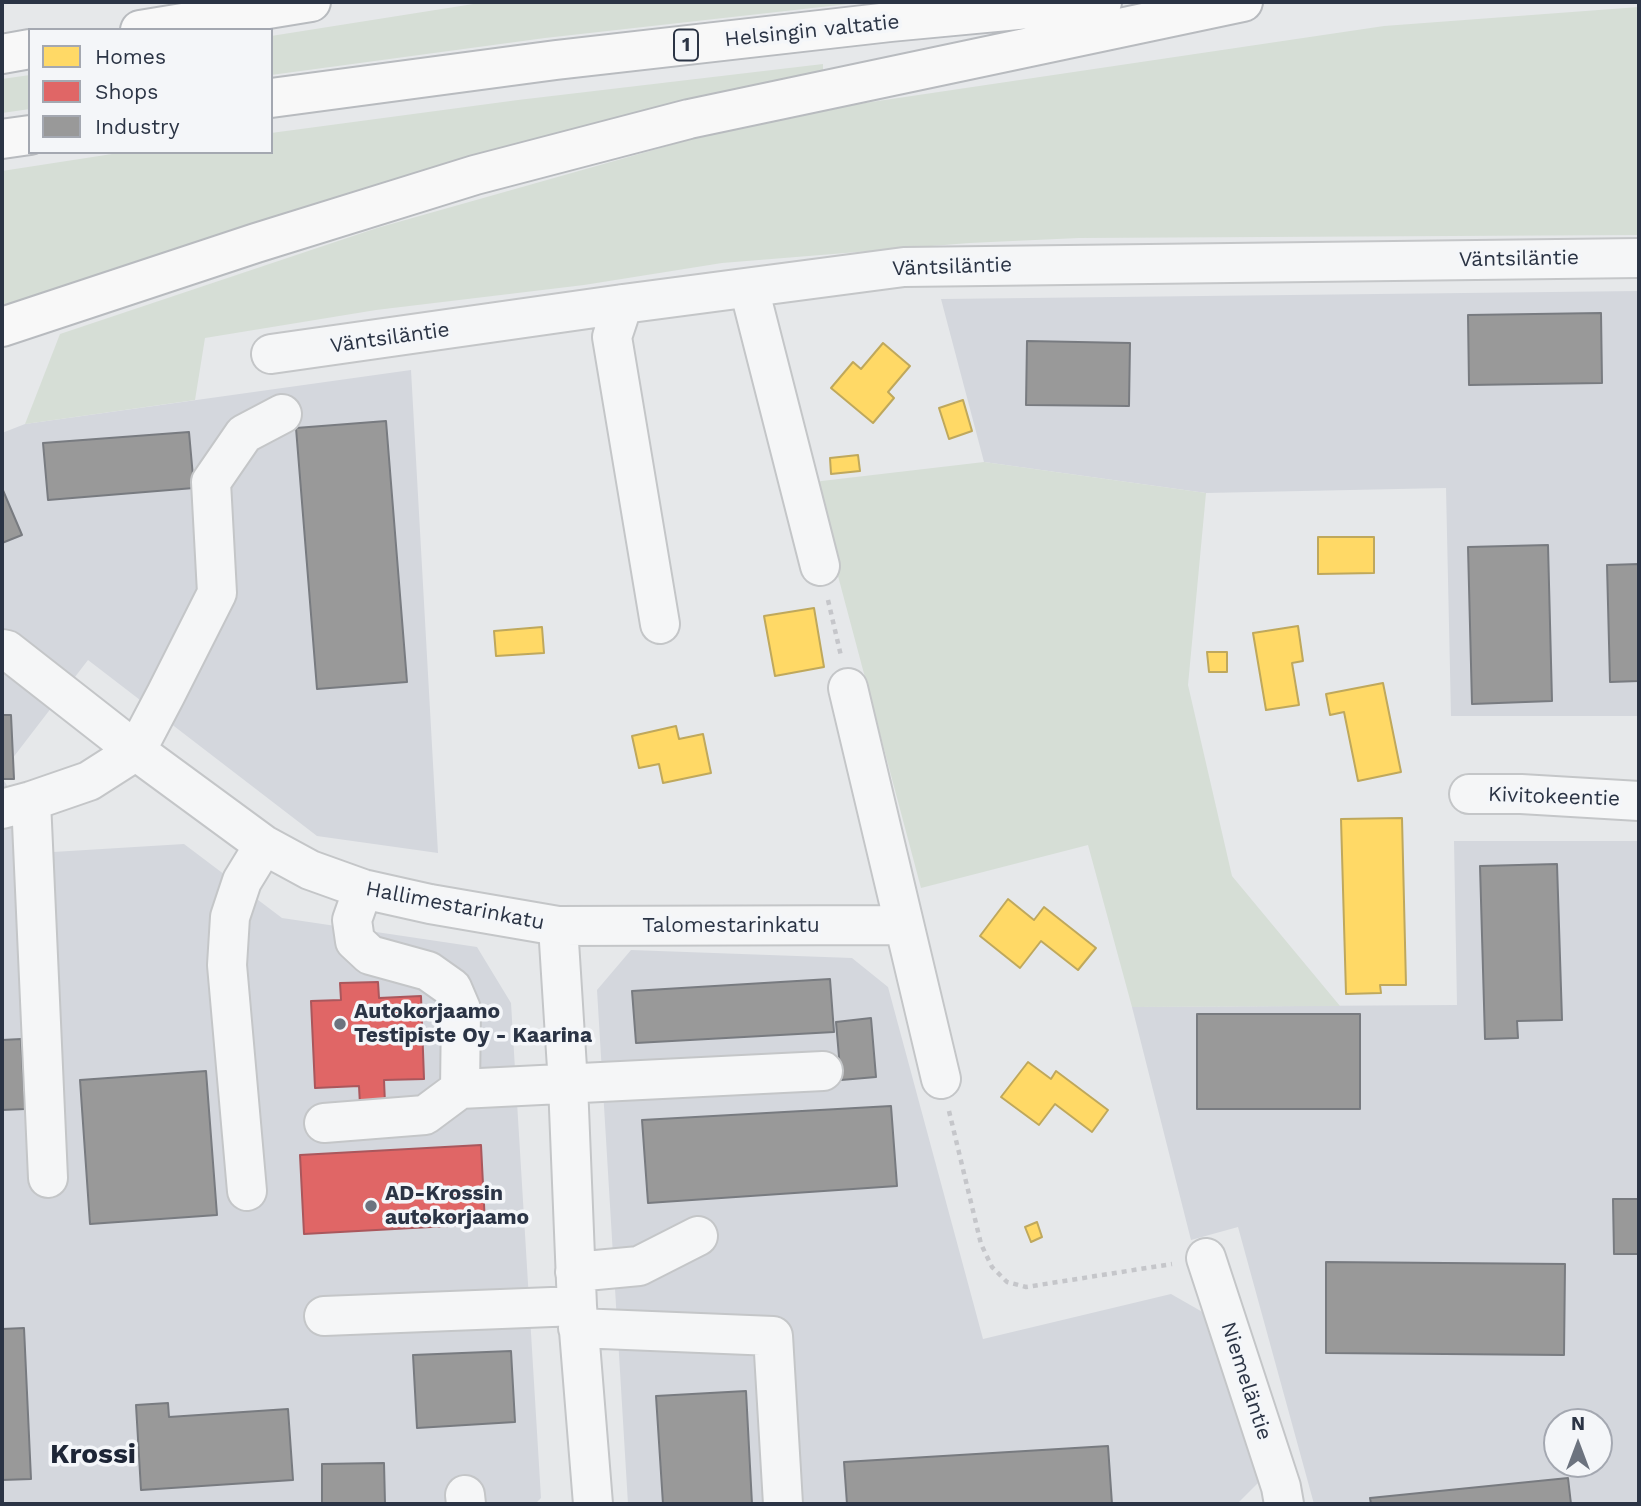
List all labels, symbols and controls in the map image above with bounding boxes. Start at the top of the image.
street label: Helsingin valtatie [723,9,901,53]
legend [28,28,273,154]
road number: 1 [674,30,698,60]
text: Homes [95,44,166,69]
text: Shops [95,79,158,104]
text: Industry [95,114,180,139]
street label: Väntsiläntie [1459,245,1579,273]
street label: Väntsiläntie [891,252,1013,282]
street label: Väntsiläntie [329,317,451,359]
street label: Kivitokeentie [1487,782,1621,812]
street label: Hallimestarinkatu [363,876,547,936]
street label: Talomestarinkatu [642,913,820,939]
place label: Autokorjaamo Testipiste Oy - Kaarina [354,999,592,1049]
marker: Autokorjaamo Testipiste Oy - Kaarina [332,1016,348,1032]
place label: AD-Krossin autokorjaamo [385,1181,529,1231]
marker: AD-Krossin autokorjaamo [363,1198,379,1214]
street label: Niemeläntie [1215,1319,1277,1443]
north arrow [1543,1408,1613,1478]
text: N [1571,1412,1585,1435]
district label: Krossi [50,1438,136,1472]

